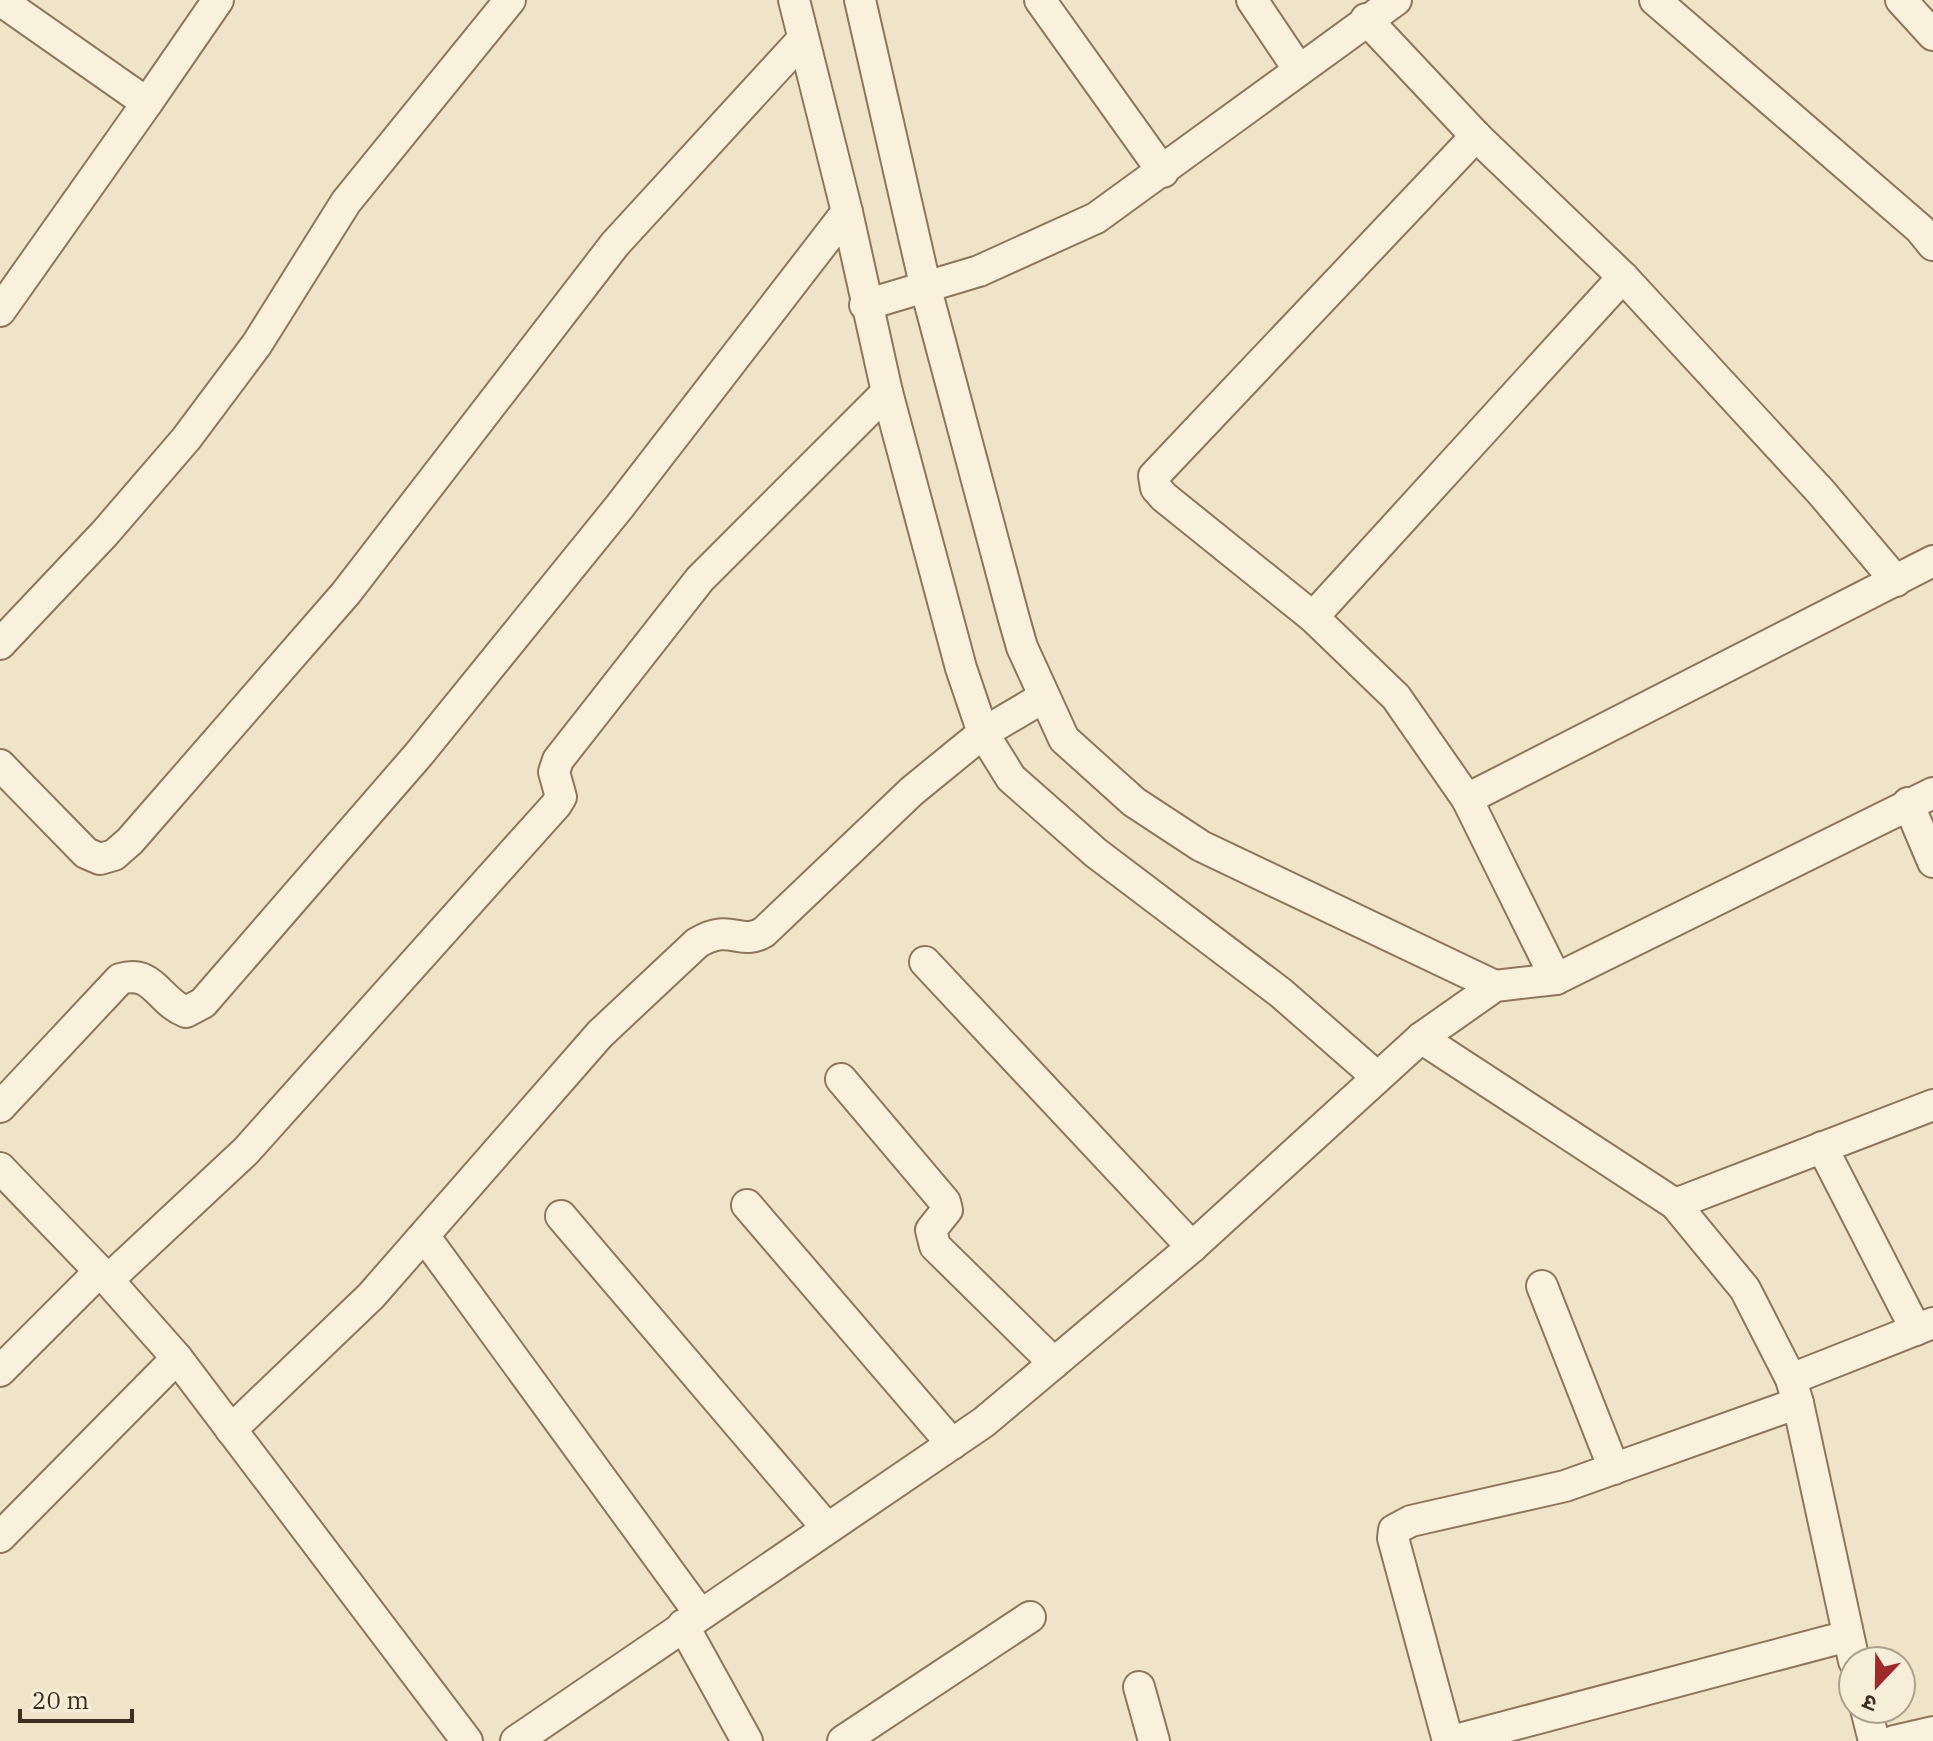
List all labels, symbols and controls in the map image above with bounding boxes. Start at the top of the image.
north arrow [1837,1645,1917,1725]
scale bar [20,1673,132,1723]
text: 20 m [32,1684,89,1716]
text: उ [1857,1688,1881,1720]

